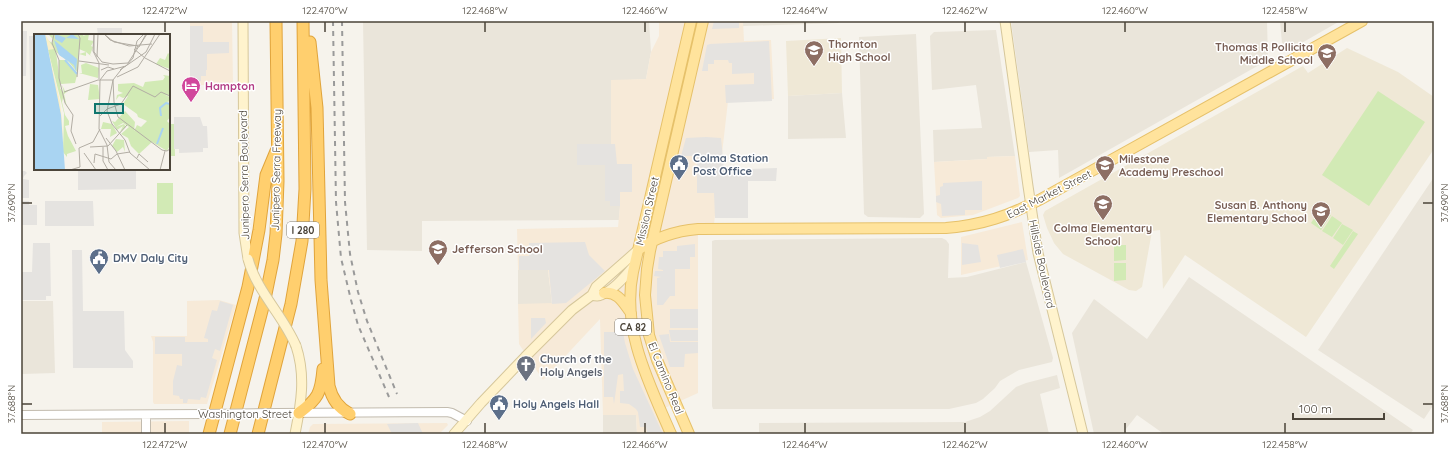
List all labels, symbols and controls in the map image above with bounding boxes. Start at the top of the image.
text: 122.472°W [143,4,188,17]
text: 122.470°W [302,4,348,17]
text: 122.468°W [462,4,508,17]
text: 122.466°W [622,4,668,17]
text: 122.464°W [782,4,828,17]
text: 122.462°W [942,4,988,17]
text: 122.460°W [1102,4,1148,17]
text: 122.458°W [1262,4,1308,17]
inset map [34,34,170,170]
place label: Thornton High School [828,37,891,64]
school or university icon: Thornton High School [803,39,825,67]
place label: Thomas R Pollicita Middle School [1215,40,1313,67]
school or university icon: Thomas R Pollicita Middle School [1316,42,1338,70]
hotel icon: Hampton [180,75,202,103]
place label: Hampton [205,79,255,93]
street label: Junipero Serra Freeway [268,109,284,231]
street label: Junipero Serra Boulevard [236,110,252,240]
place label: Colma Station Post Office [693,151,768,178]
place label: Milestone Academy Preschool [1119,152,1224,179]
public building icon: Colma Station Post Office [668,153,690,181]
school or university icon: Milestone Academy Preschool [1094,154,1116,182]
street label: East Market Street [1004,166,1094,221]
street label: Mission Street [632,175,662,247]
text: 37.690°N [5,183,18,223]
text: 37.690°N [1438,183,1451,223]
school or university icon: Colma Elementary School [1092,193,1114,221]
place label: Susan B. Anthony Elementary School [1207,198,1307,225]
school or university icon: Susan B. Anthony Elementary School [1310,200,1332,228]
street label: Hillside Boulevard [1026,218,1058,310]
place label: Colma Elementary School [1054,221,1152,248]
road number: I 280 [287,222,319,238]
school or university icon: Jefferson School [427,238,449,266]
place label: Jefferson School [452,242,543,256]
public building icon: DMV Daly City [88,247,110,275]
place label: DMV Daly City [113,251,188,265]
road number: CA 82 [615,319,651,335]
street label: El Camino Real [645,340,687,416]
place label: Church of the Holy Angels [540,352,612,379]
church icon: Church of the Holy Angels [515,354,537,382]
text: 37.688°N [5,385,18,423]
text: 37.688°N [1438,385,1451,423]
public building icon: Holy Angels Hall [488,393,510,421]
scale bar [1293,395,1384,421]
place label: Holy Angels Hall [513,397,599,411]
text: 100 m [1299,401,1332,416]
street label: Washington Street [198,407,292,421]
text: 122.472°W [143,438,188,451]
text: 122.470°W [302,438,348,451]
text: 122.468°W [462,438,508,451]
text: 122.466°W [622,438,668,451]
text: 122.464°W [782,438,828,451]
text: 122.462°W [942,438,988,451]
text: 122.460°W [1102,438,1148,451]
text: 122.458°W [1262,438,1308,451]

